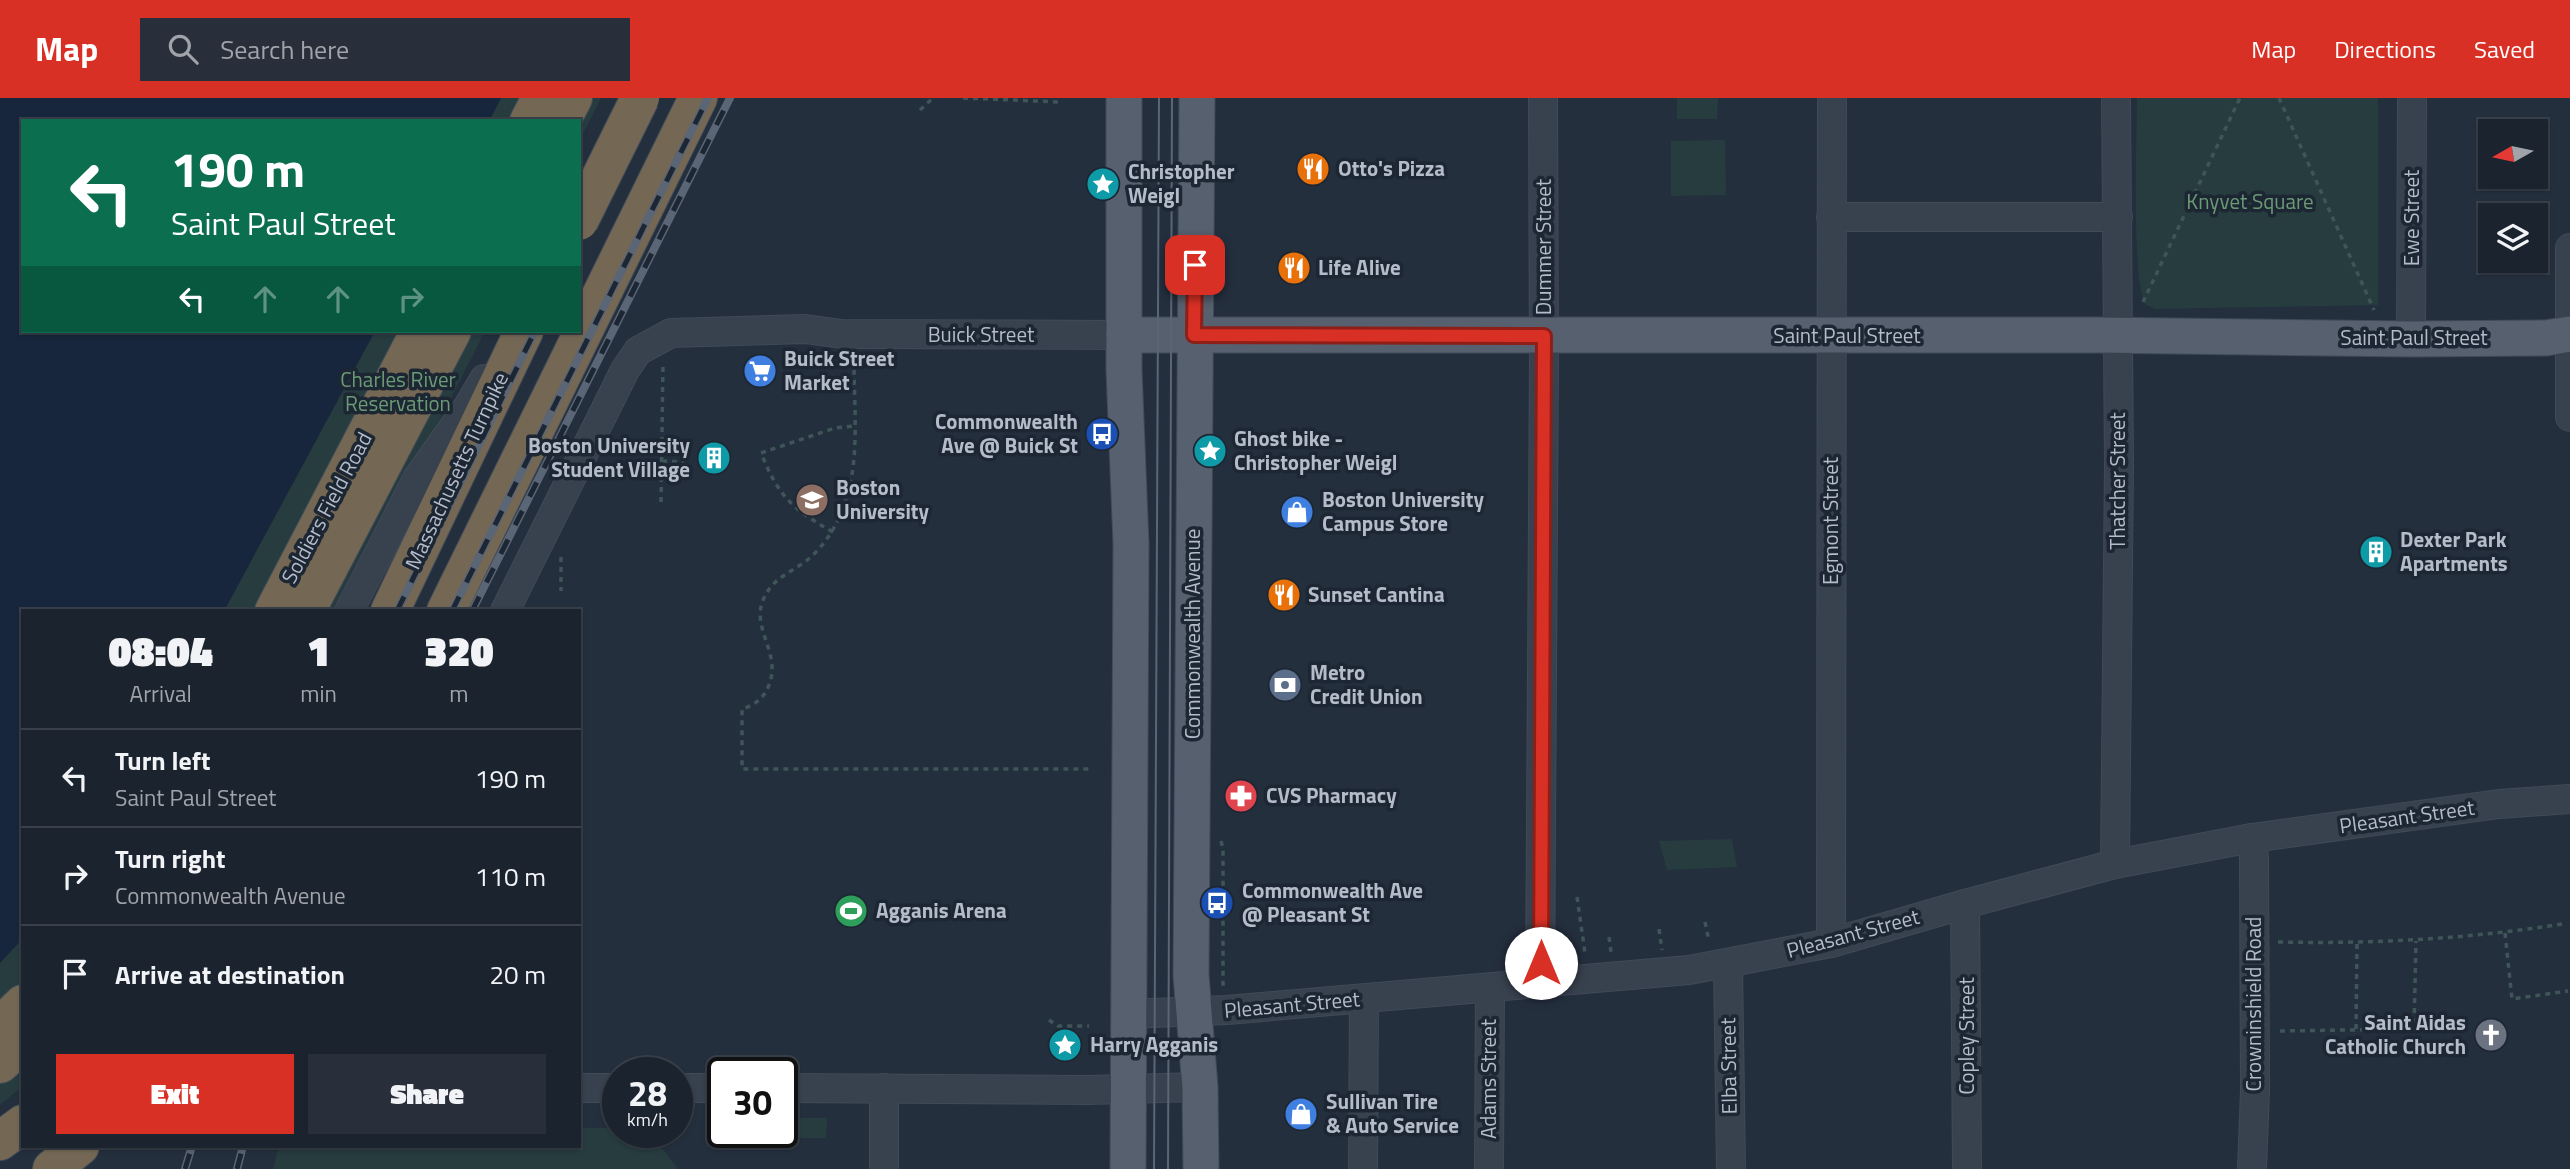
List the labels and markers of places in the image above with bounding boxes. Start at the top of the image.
restaurant icon: Otto's Pizza [1294,150,1332,188]
place label: Otto's Pizza [1338,152,1445,184]
place label: Christopher Weigl [1128,155,1235,211]
place icon: Christopher Weigl [1084,165,1122,203]
pin [1165,235,1225,295]
restaurant icon: Life Alive [1275,249,1313,287]
place label: Life Alive [1318,251,1401,283]
place label: Buick Street Market [784,342,895,398]
supermarket icon: Buick Street Market [741,352,779,390]
place label: Commonwealth Ave @ Buick St [935,405,1078,461]
bus stop icon: Commonwealth Ave @ Buick St [1083,415,1121,453]
place label: Ghost bike - Christopher Weigl [1234,422,1397,478]
place label: Boston University Student Village [528,429,690,485]
place icon: Ghost bike - Christopher Weigl [1191,432,1229,470]
building icon: Boston University Student Village [695,439,733,477]
place label: Boston University [836,471,929,527]
school or university icon: Boston University [793,481,831,519]
place label: Boston University Campus Store [1322,483,1484,539]
shop icon: Boston University Campus Store [1278,493,1316,531]
place label: Dexter Park Apartments [2400,523,2508,579]
building icon: Dexter Park Apartments [2357,533,2395,571]
restaurant icon: Sunset Cantina [1265,576,1303,614]
place label: Sunset Cantina [1308,578,1445,610]
place label: Metro Credit Union [1310,656,1423,712]
bank icon: Metro Credit Union [1266,666,1304,704]
pharmacy icon: CVS Pharmacy [1222,777,1260,815]
place label: CVS Pharmacy [1266,779,1397,811]
place label: Commonwealth Ave @ Pleasant St [1242,874,1423,930]
bus stop icon: Commonwealth Ave @ Pleasant St [1198,884,1236,922]
sports icon: Agganis Arena [832,892,870,930]
place label: Agganis Arena [876,894,1007,926]
place label: Saint Aidas Catholic Church [2325,1006,2466,1062]
church icon: Saint Aidas Catholic Church [2472,1016,2510,1054]
place icon: Harry Agganis [1046,1026,1084,1064]
place label: Harry Agganis [1090,1028,1218,1060]
place label: Sullivan Tire & Auto Service [1326,1085,1459,1141]
shop icon: Sullivan Tire & Auto Service [1282,1095,1320,1133]

